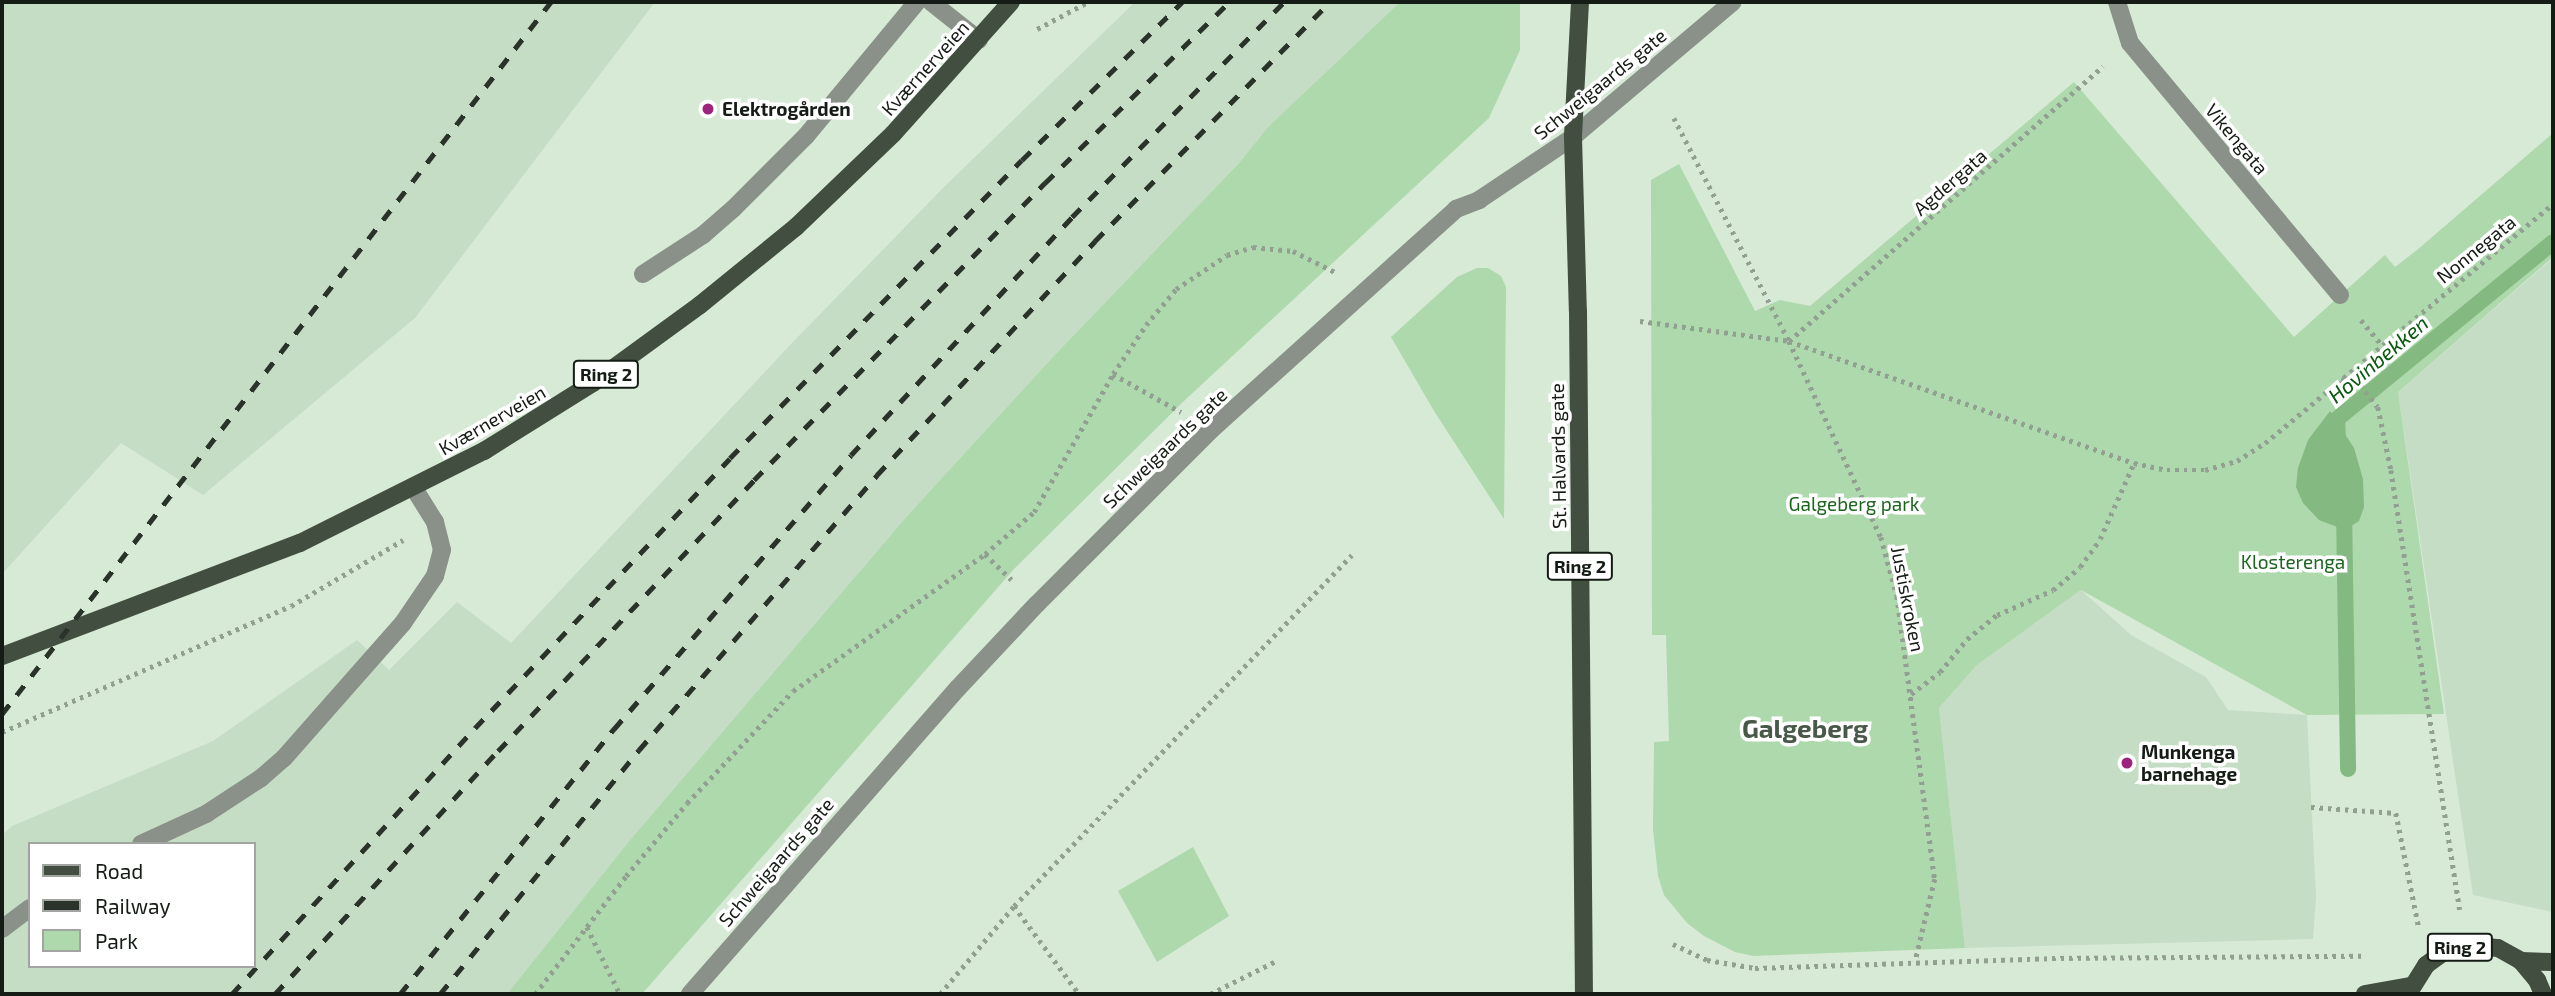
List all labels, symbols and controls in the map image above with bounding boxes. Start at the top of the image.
street label: Kværnerveien [876,16,974,120]
street label: Schweigaards gate [1529,24,1671,144]
place label: Elektrogården [722,98,851,120]
street label: Vikengata [2201,99,2273,179]
marker: Elektrogården [700,101,716,117]
street label: Agdergata [1909,144,1991,220]
street label: Nonnegata [2432,210,2520,288]
water label: Hovinbekken [2323,310,2433,408]
road number: Ring 2 [573,360,639,388]
street label: Kværnerveien [434,380,550,460]
street label: Schweigaards gate [1098,383,1232,513]
street label: St. Halvards gate [1545,383,1571,529]
park label: Galgeberg park [1789,493,1919,515]
street label: Justiskroken [1887,544,1929,654]
park label: Klosterenga [2241,551,2345,573]
road number: Ring 2 [1547,552,1613,580]
district label: Galgeberg [1742,712,1868,744]
place label: Munkenga barnehage [2141,741,2237,785]
marker: Munkenga barnehage [2119,755,2135,771]
street label: Schweigaards gate [714,793,838,931]
legend [28,842,256,968]
text: Road [95,858,143,883]
text: Railway [95,893,171,918]
text: Park [95,928,138,953]
road number: Ring 2 [2427,932,2493,962]

